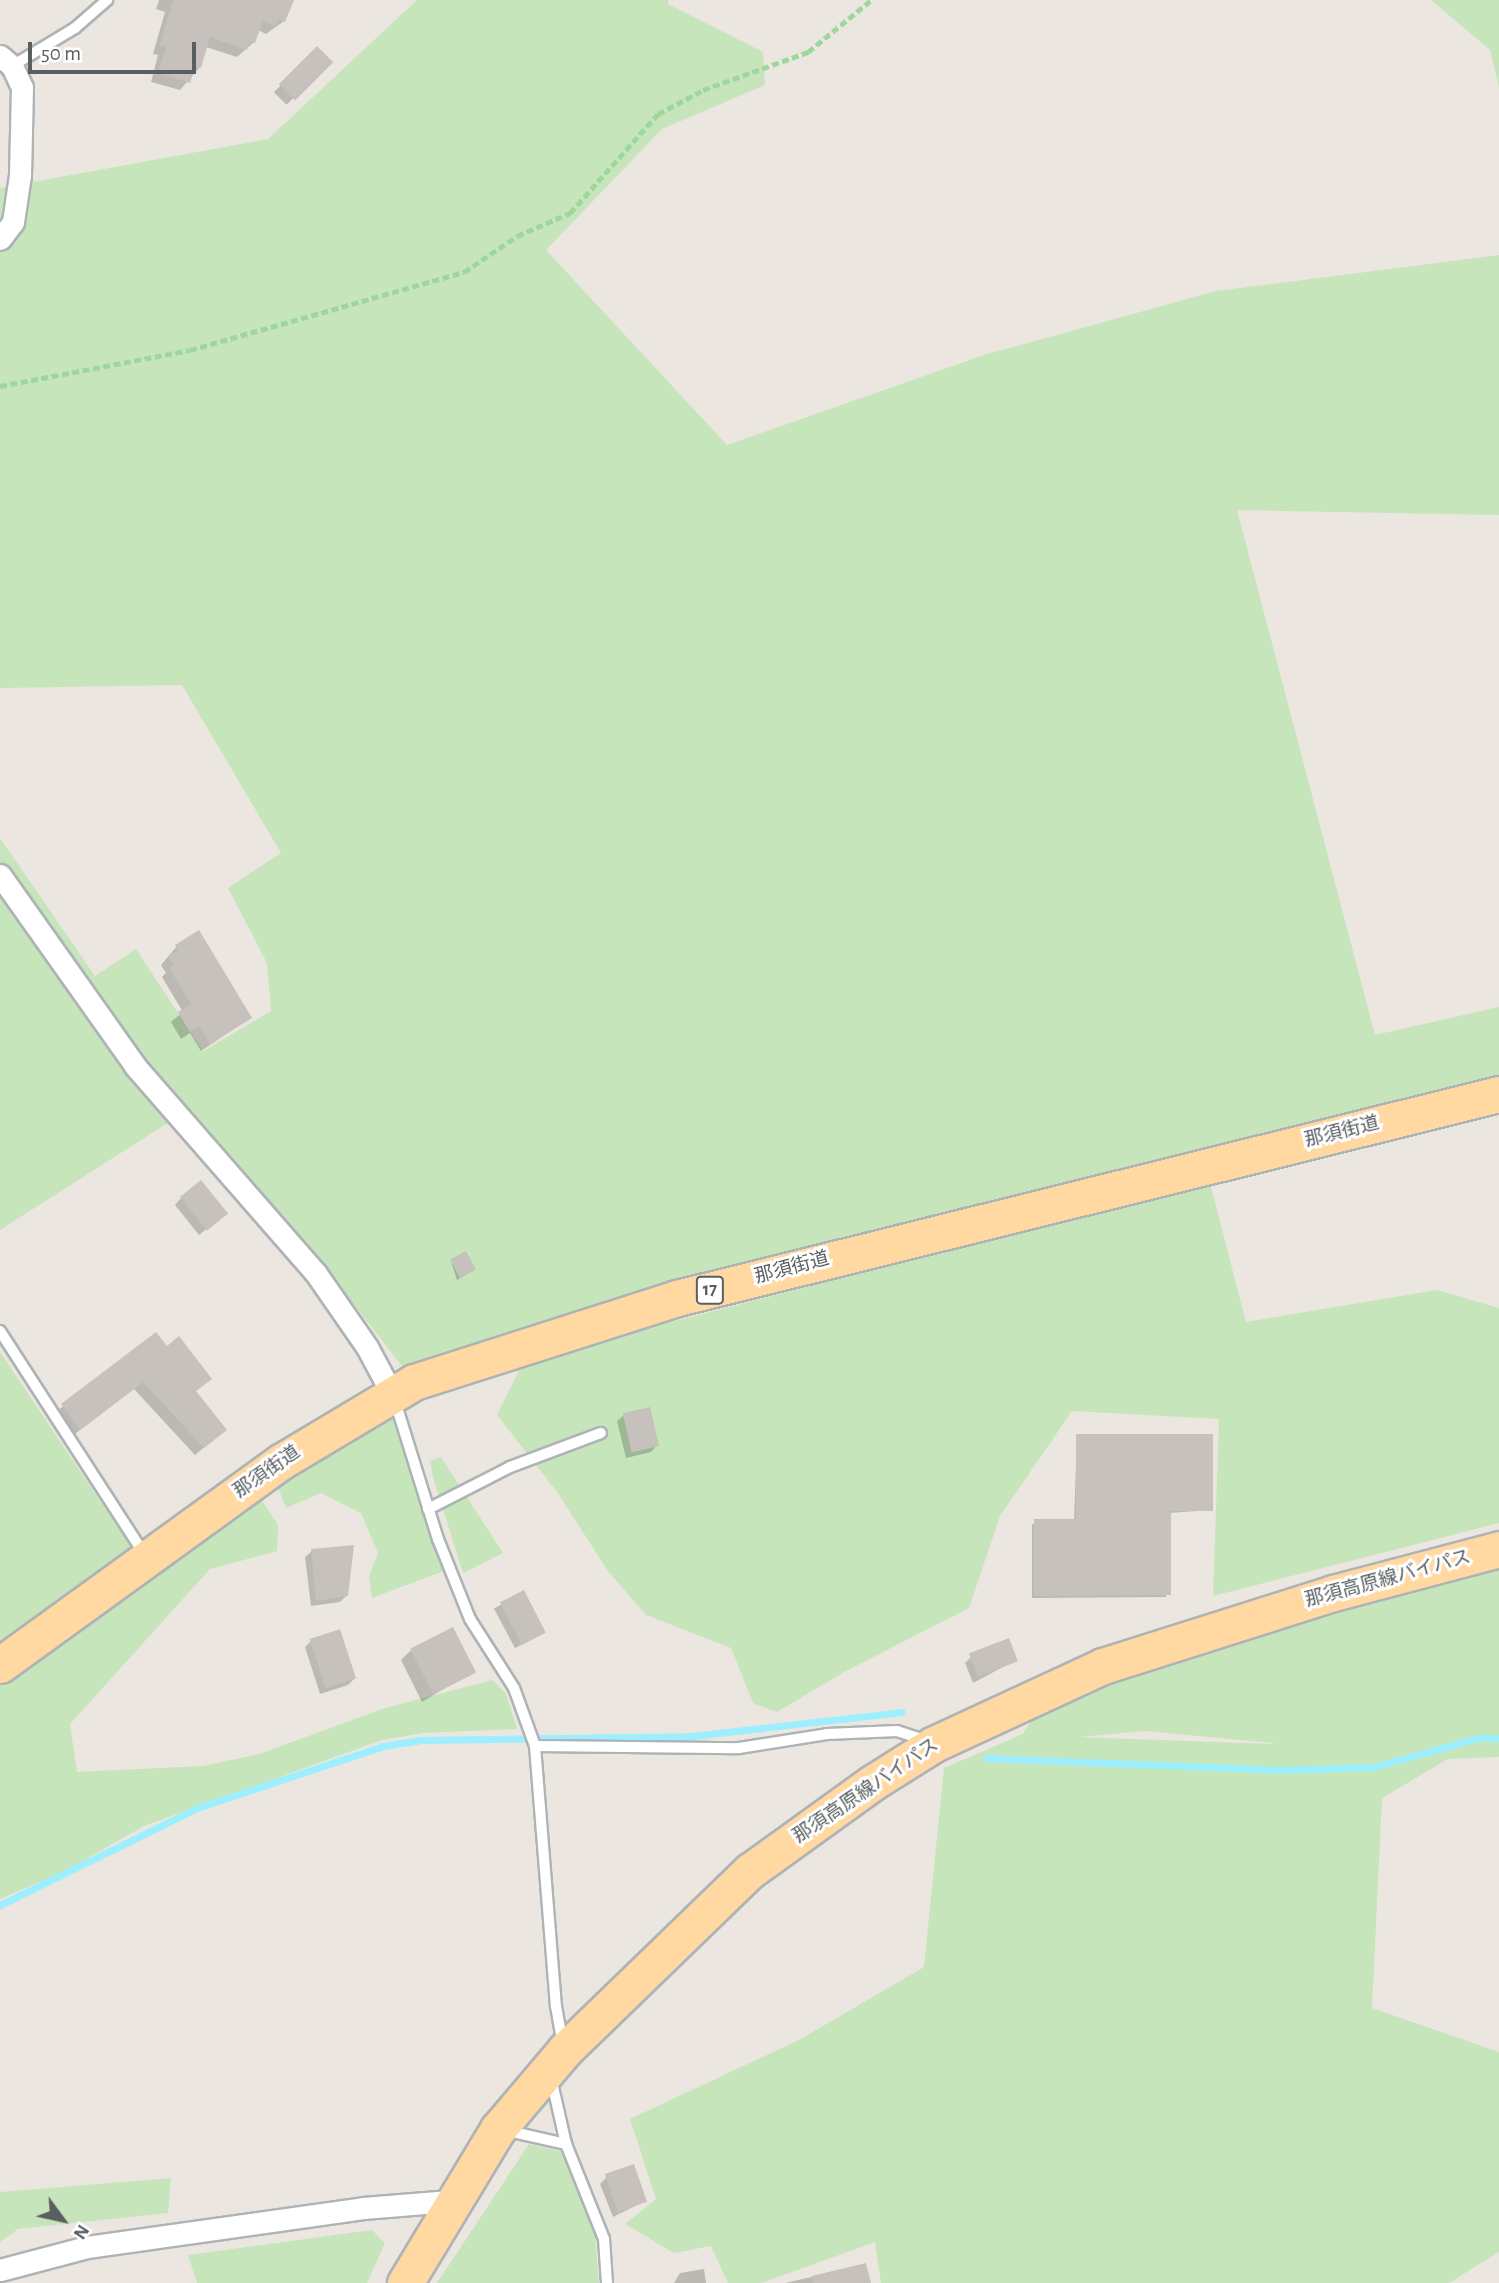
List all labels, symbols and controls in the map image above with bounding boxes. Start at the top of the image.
scale bar [32,28,200,72]
text: 50 m [41,43,81,64]
street label: 那須街道 [1302,1112,1382,1152]
street label: 那須街道 [752,1247,832,1289]
road number: 17 [694,1275,726,1304]
street label: 那須街道 [229,1441,305,1503]
street label: 那須高原線バイパス [1302,1546,1474,1612]
street label: 那須高原線バイパス [789,1734,943,1848]
north arrow [28,2185,98,2255]
text: N [69,2221,93,2242]

